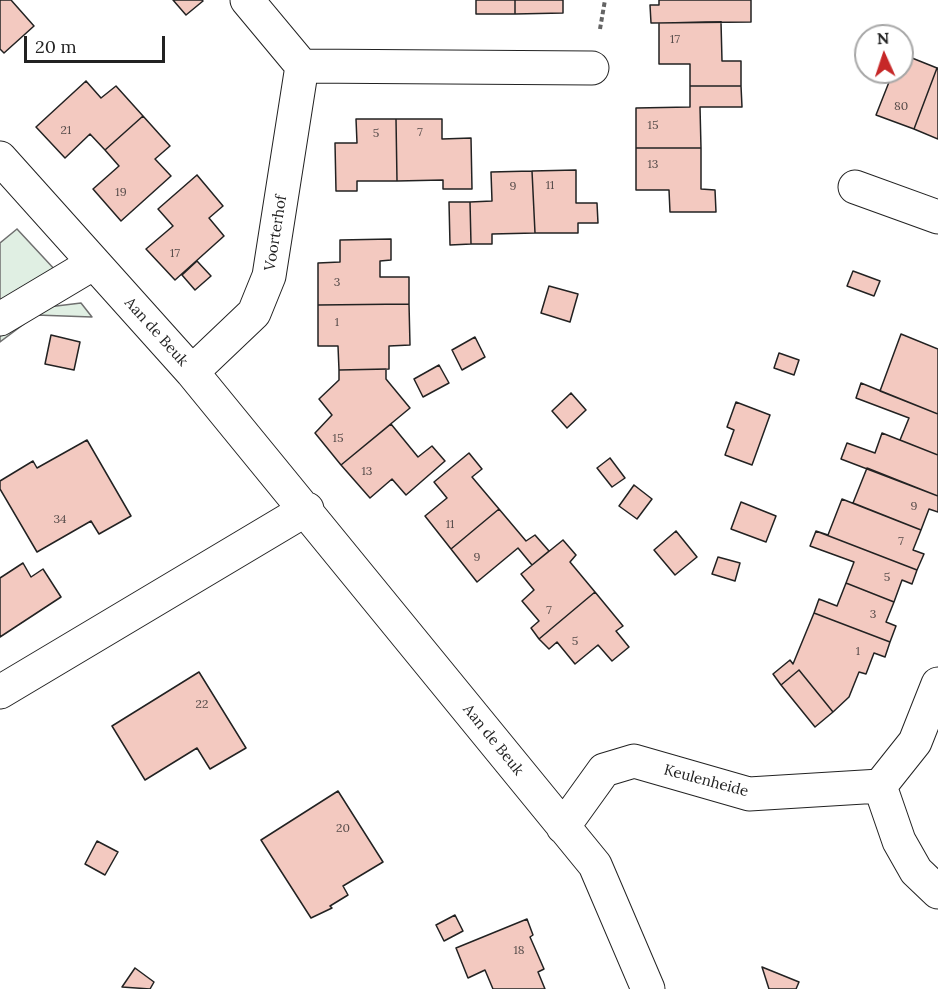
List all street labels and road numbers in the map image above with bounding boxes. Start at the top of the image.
street label: Voorterhof [261,194,291,272]
street label: Aan de Beuk [121,294,191,370]
street label: Aan de Beuk [459,701,527,779]
street label: Keulenheide [662,761,750,801]

